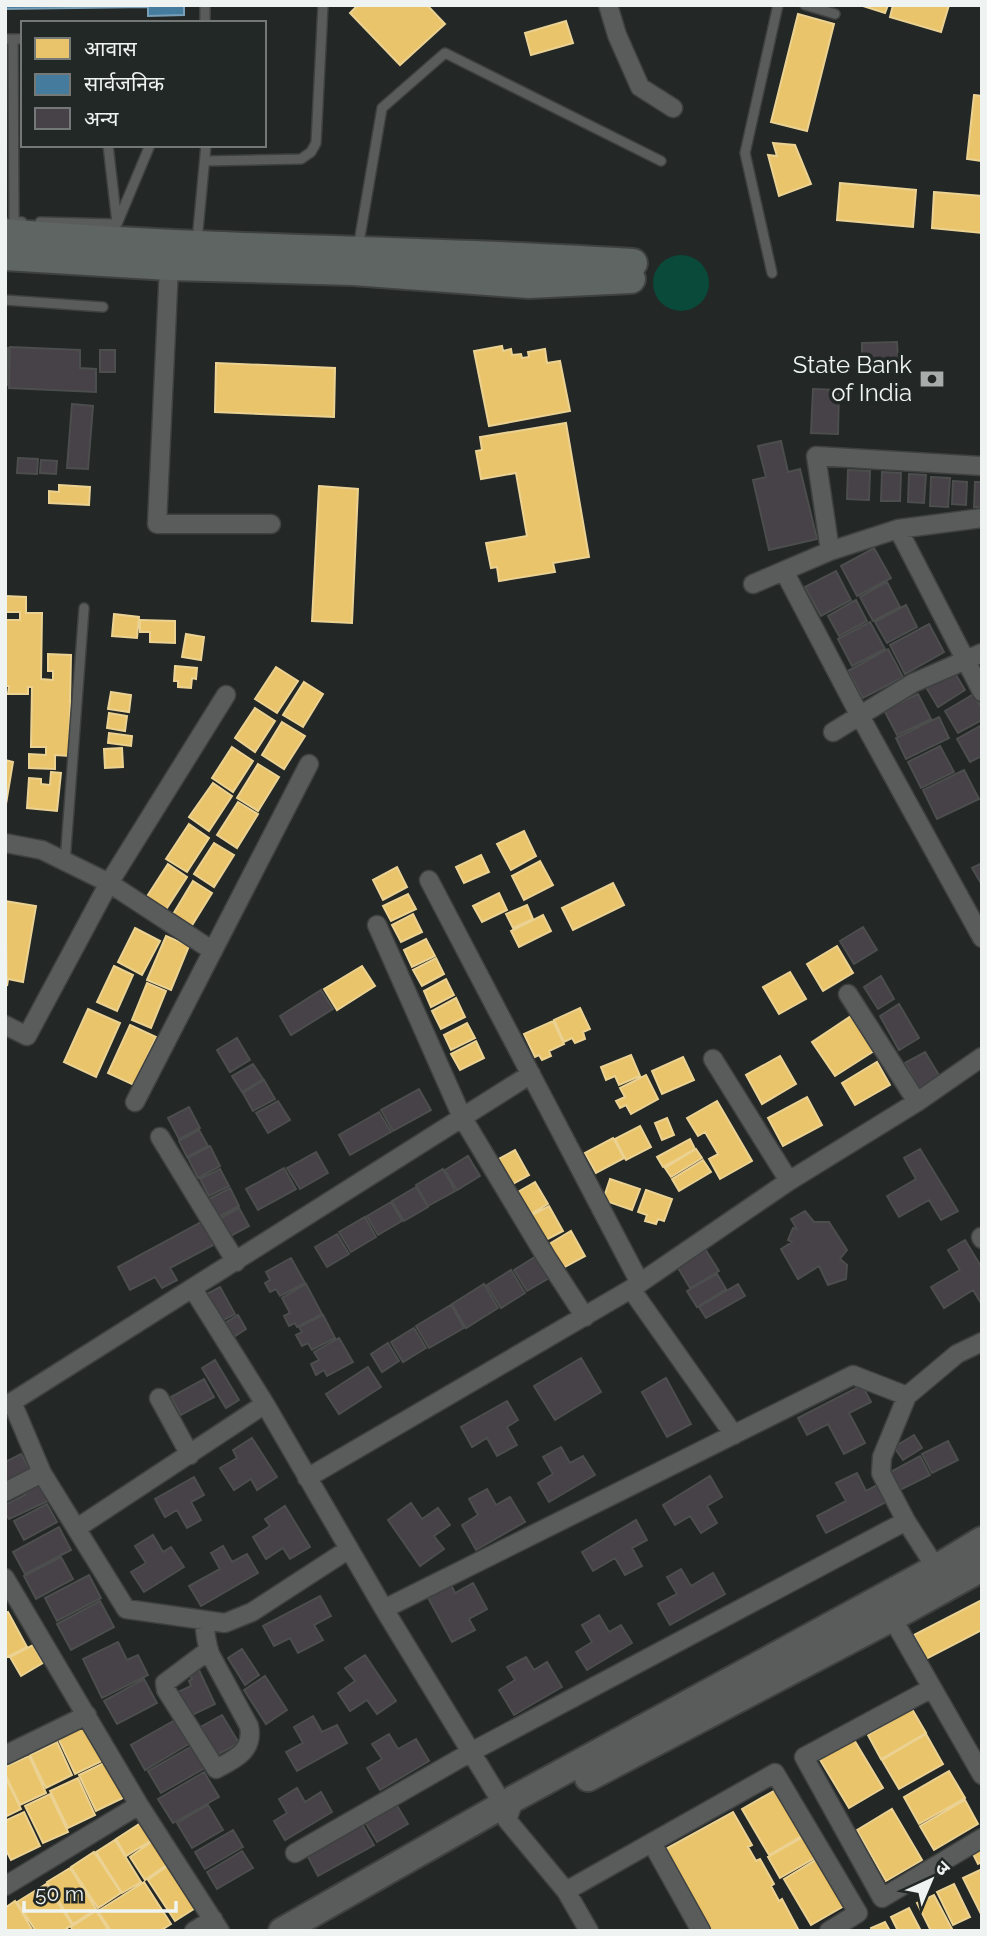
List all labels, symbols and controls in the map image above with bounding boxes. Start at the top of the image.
legend [21,21,266,147]
text: आवास [84,36,138,61]
text: सार्वजनिक [84,71,165,96]
text: अन्य [84,106,119,131]
place label: State Bank of India [793,350,912,407]
bank icon: State Bank of India [918,365,946,393]
north arrow [896,1845,966,1915]
text: उ [931,1856,955,1880]
scale bar [24,1870,177,1914]
text: 50 m [35,1881,84,1906]

